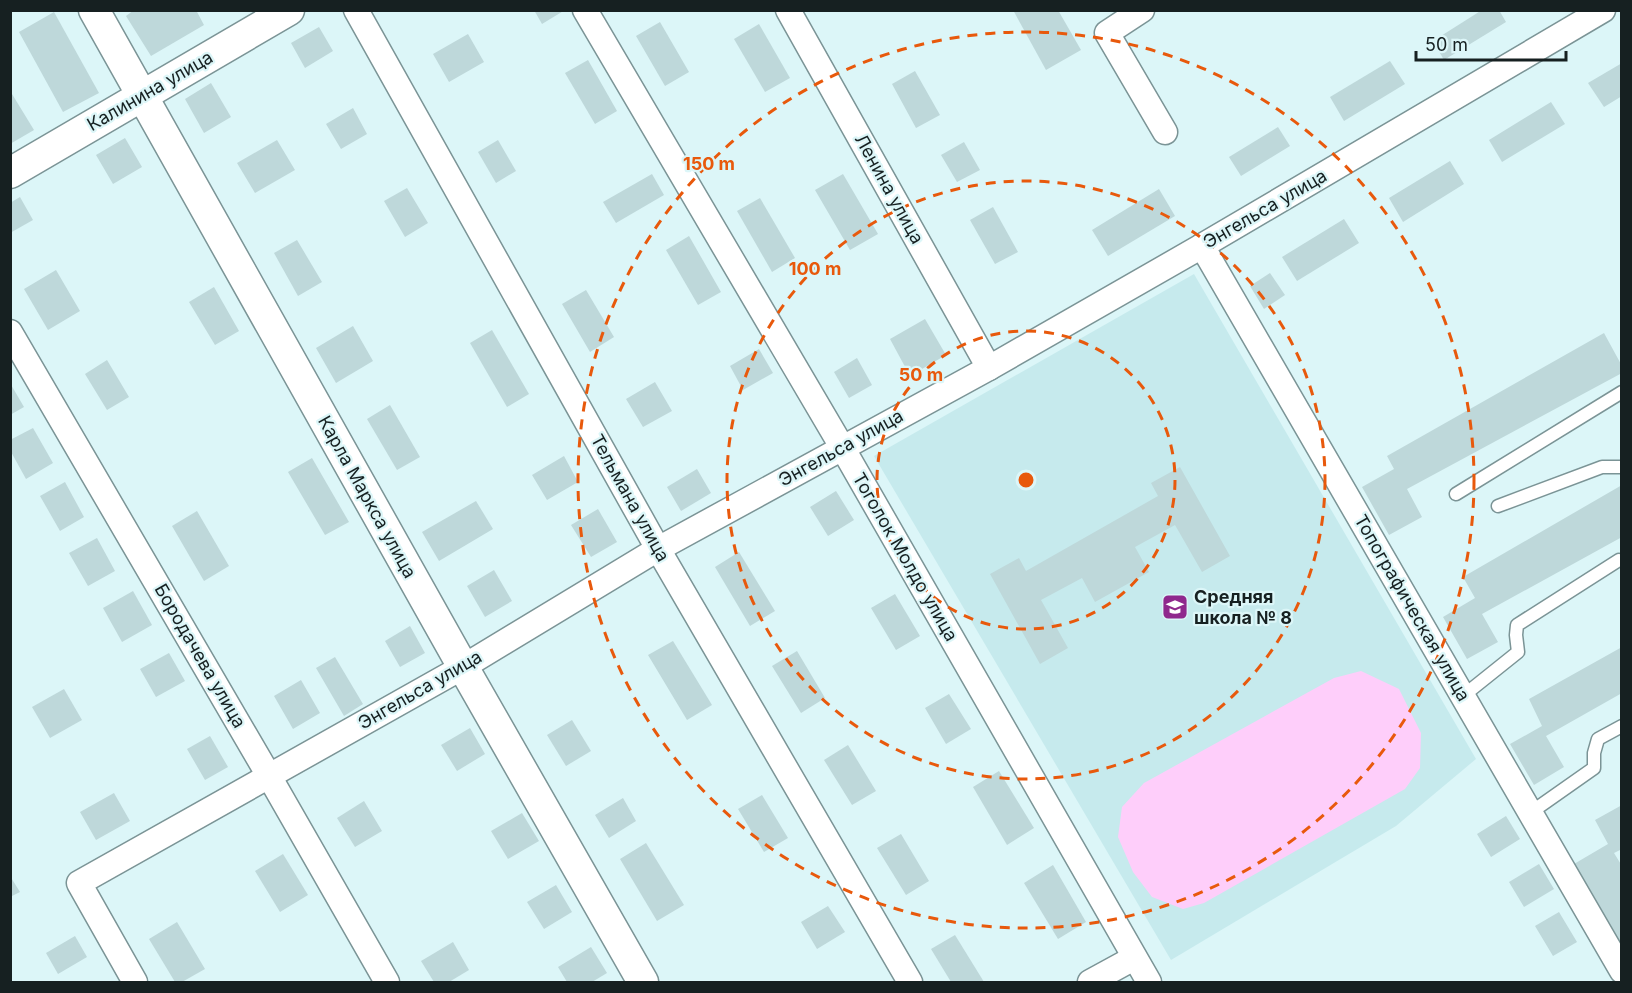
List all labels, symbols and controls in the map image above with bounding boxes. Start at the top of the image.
scale bar [1416,24,1566,62]
text: 50 m [1425,34,1468,55]
street label: Калинина улица [83,46,216,135]
street label: Ленина улица [851,130,928,247]
text: 150 m [683,153,735,174]
street label: Энгельса улица [1199,165,1330,252]
text: 100 m [789,258,841,279]
text: 50 m [899,364,943,385]
street label: Энгельса улица [775,405,907,490]
street label: Карла Маркса улица [314,412,421,582]
street label: Тельмана улица [587,431,674,565]
street label: Тоголок Молдо улица [849,469,962,645]
centre of rings [1016,470,1036,490]
street label: Топографическая улица [1350,511,1475,705]
street label: Бородачева улица [151,580,250,732]
place label: Средняя школа № 8 [1194,586,1292,628]
school or university icon: Средняя школа № 8 [1160,592,1190,622]
street label: Энгельса улица [354,646,485,733]

